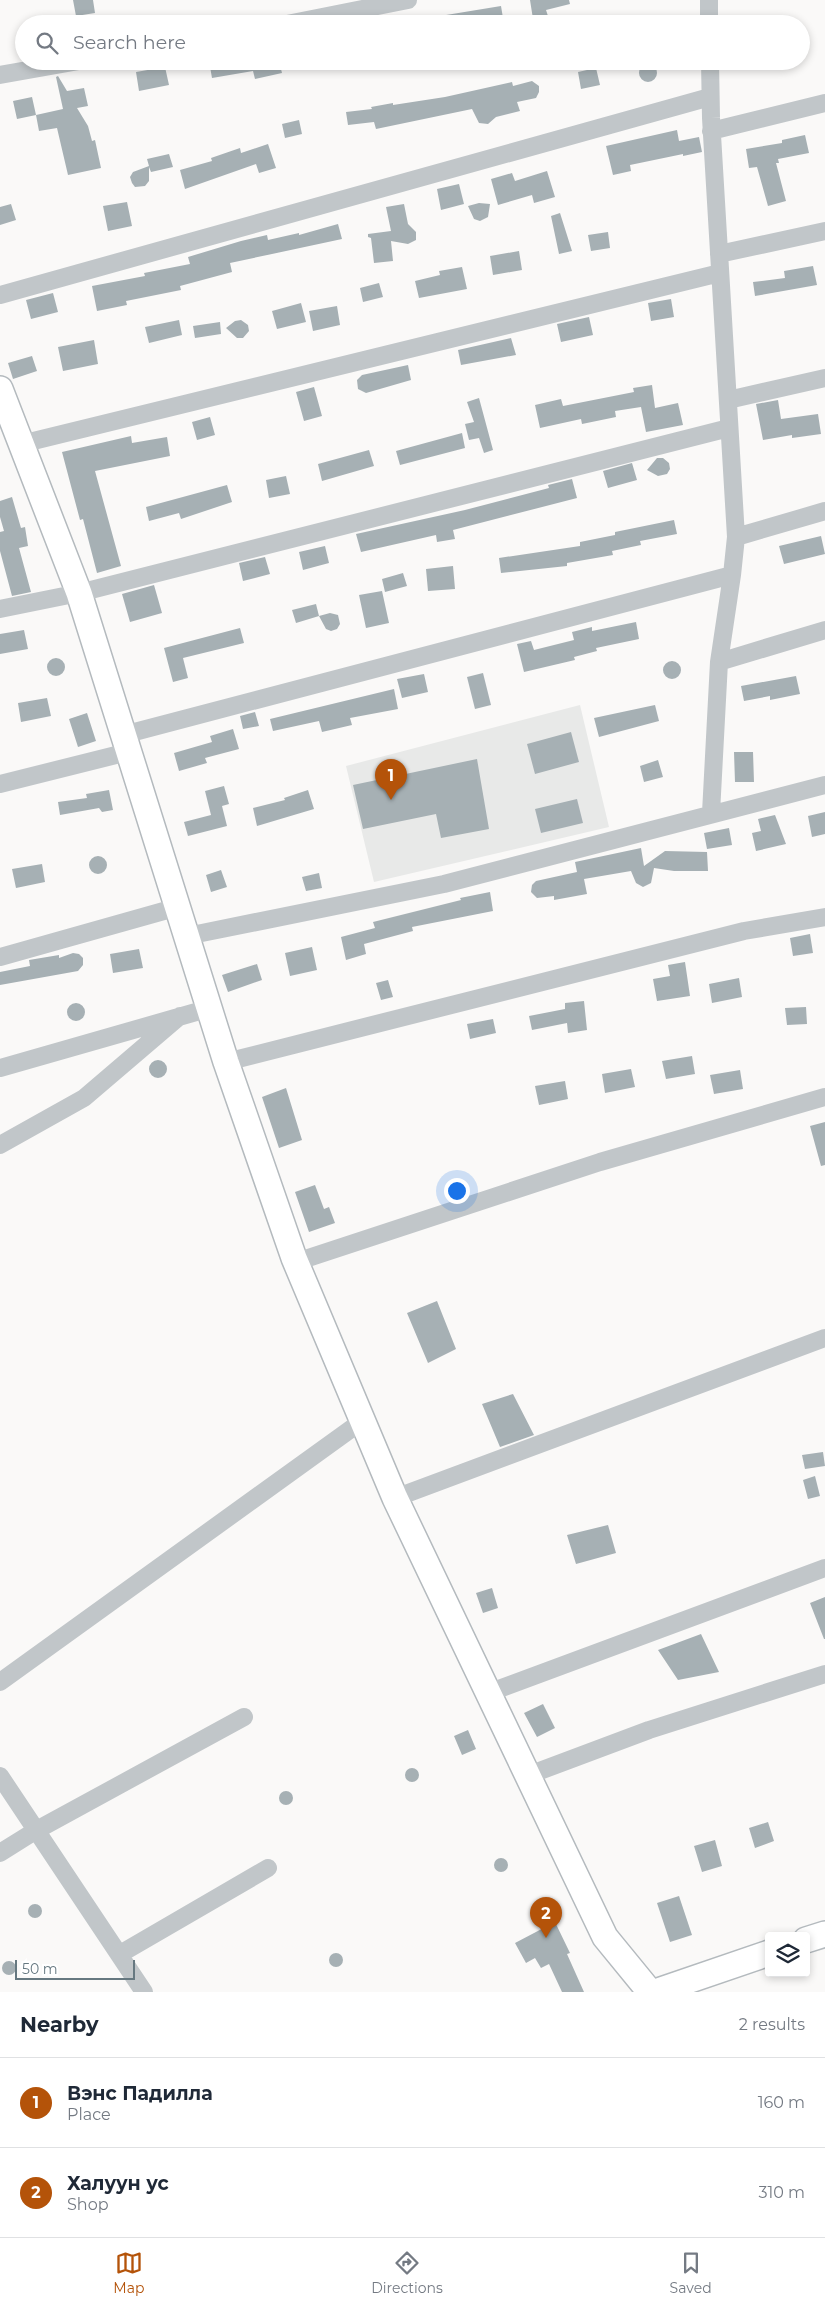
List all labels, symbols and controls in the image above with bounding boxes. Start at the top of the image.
search box [15,15,810,70]
icon: search [33,29,61,57]
text: Search here [73,31,186,54]
pin: 1 [375,759,407,800]
your location [444,1178,470,1204]
pin: 2 [530,1897,562,1938]
map controls [765,1932,810,1977]
button: layers [765,1932,810,1977]
scale bar [15,1957,135,1980]
text: 50 m [22,1960,58,1978]
text: Nearby [20,2012,99,2037]
text: 2 results [739,2015,805,2034]
text: Вэнс Падилла [67,2082,213,2105]
text: 1 [33,2093,39,2112]
text: 160 m [758,2093,805,2112]
text: Place [67,2105,111,2124]
text: Халуун ус [67,2172,169,2195]
text: 2 [31,2183,41,2202]
text: 310 m [758,2183,805,2202]
text: Shop [67,2195,109,2214]
tab: Map [113,2249,144,2297]
tab: Directions [371,2249,443,2297]
tab: Saved [670,2249,712,2297]

